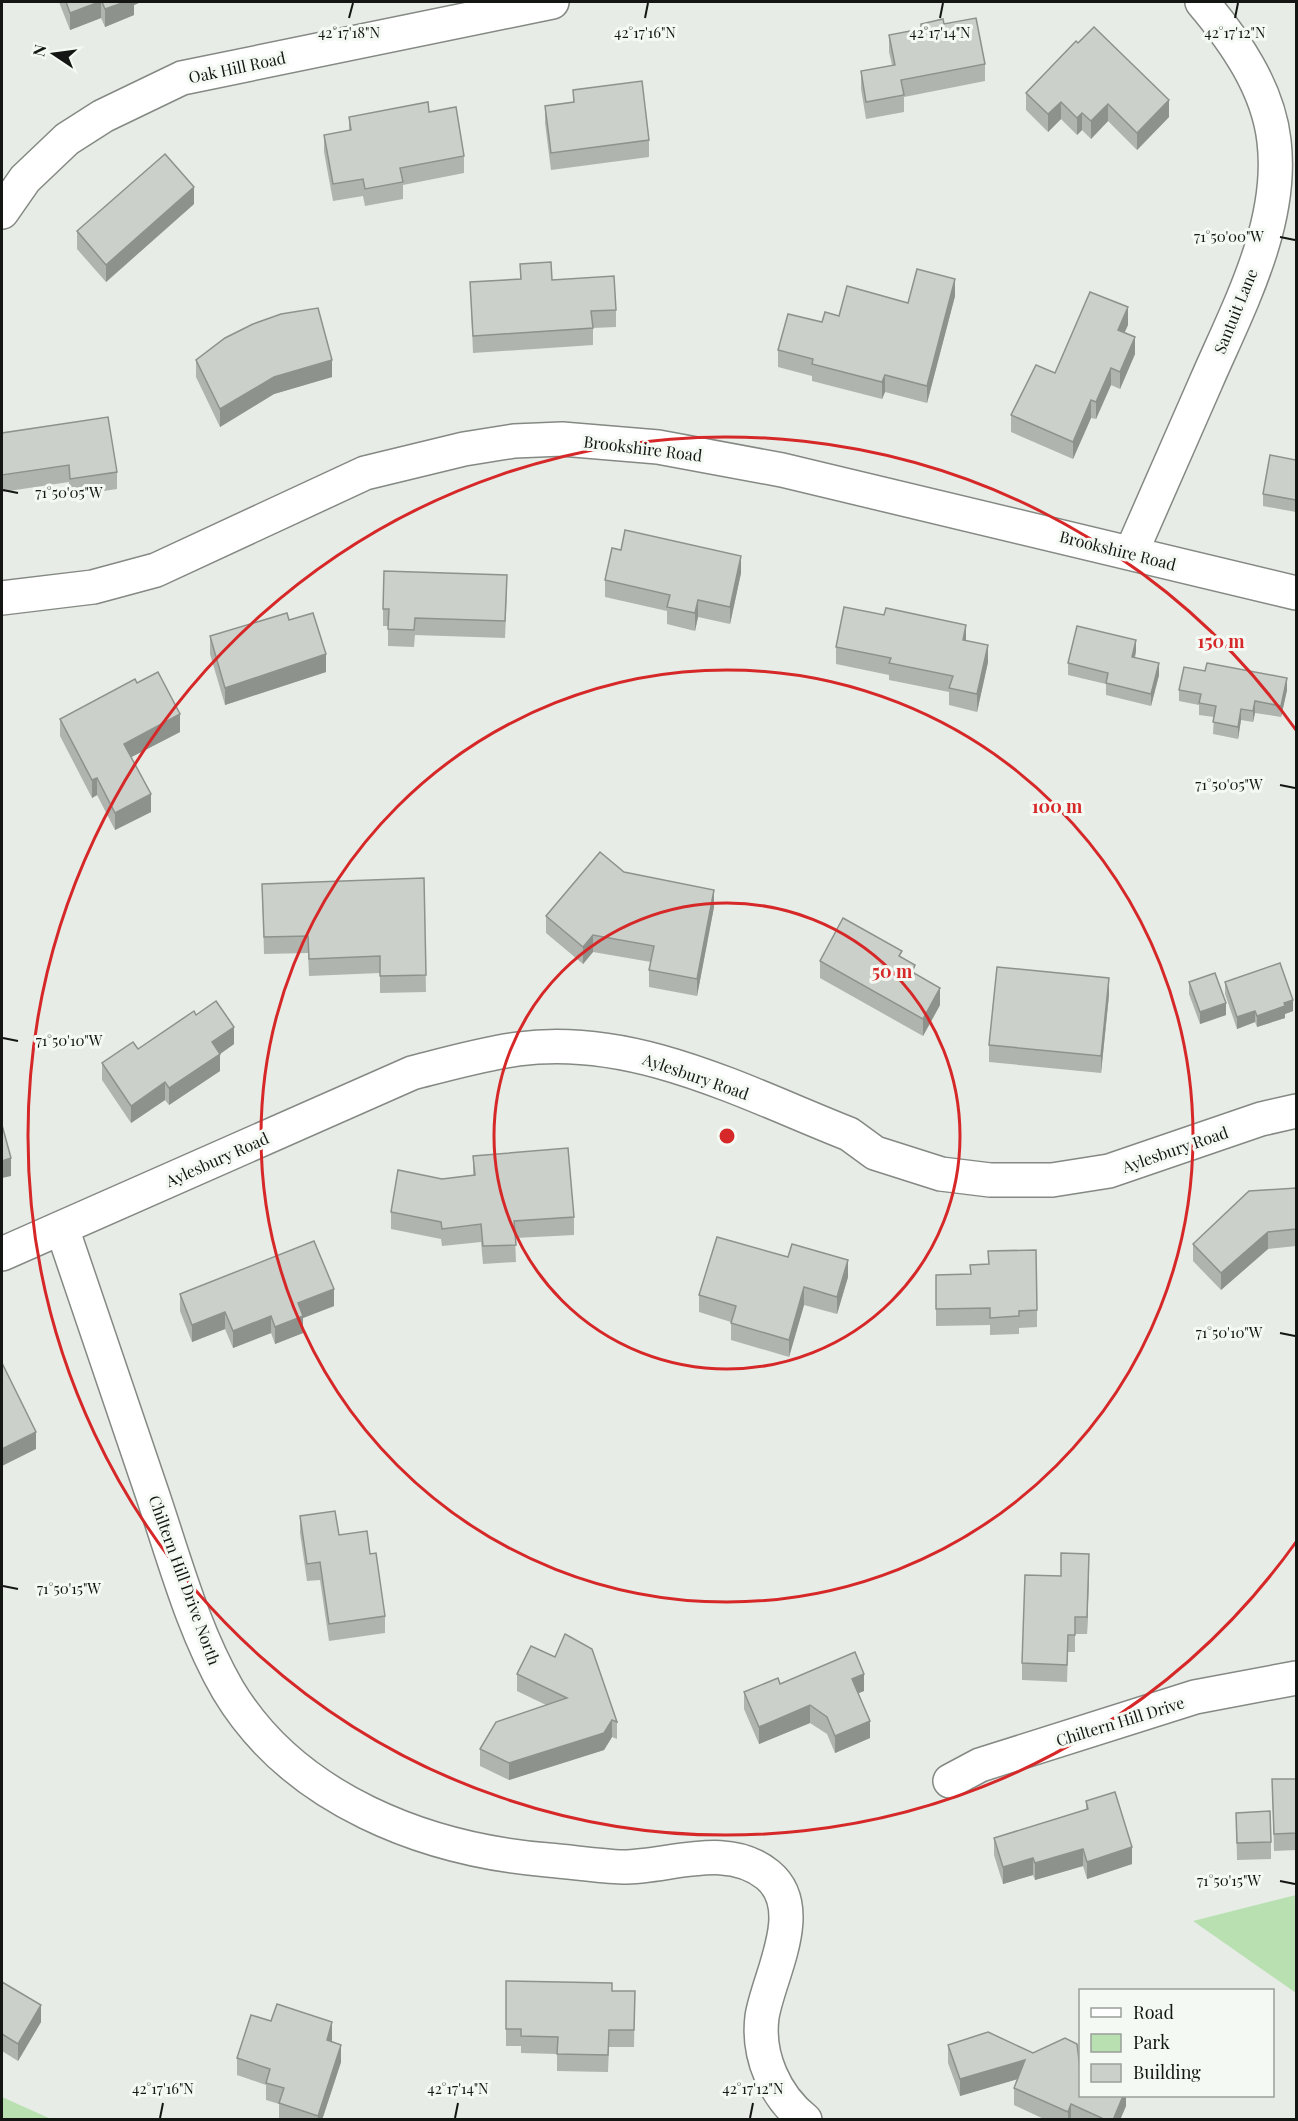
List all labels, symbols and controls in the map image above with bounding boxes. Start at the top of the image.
text: 42°17'18"N [318,22,380,42]
text: 42°17'16"N [614,22,676,42]
text: 42°17'14"N [909,22,971,42]
text: 42°17'12"N [1204,22,1266,42]
north arrow [24,24,84,84]
text: N [27,42,51,59]
street label: Oak Hill Road [187,46,287,88]
text: 71°50'00"W [1194,226,1264,246]
street label: Santuit Lane [1208,265,1262,357]
street label: Brookshire Road [582,430,704,466]
text: 71°50'05"W [35,482,103,502]
street label: Brookshire Road [1058,525,1178,575]
text: 150 m [1197,629,1245,653]
text: 71°50'05"W [1195,774,1263,794]
text: 100 m [1032,794,1083,818]
text: 50 m [872,959,913,983]
text: 71°50'10"W [36,1030,103,1050]
street label: Aylesbury Road [639,1048,752,1104]
street label: Aylesbury Road [1118,1121,1231,1177]
centre of rings [717,1126,737,1146]
street label: Aylesbury Road [161,1127,272,1192]
text: 71°50'10"W [1196,1322,1263,1342]
street label: Chiltern Hill Drive North [144,1492,226,1668]
text: 71°50'15"W [37,1578,101,1598]
street label: Chiltern Hill Drive [1053,1691,1187,1751]
text: 71°50'15"W [1197,1870,1261,1890]
legend [1079,1989,1274,2097]
text: Road [1133,2000,1174,2024]
text: Park [1133,2030,1170,2054]
text: Building [1133,2060,1201,2084]
text: 42°17'16"N [132,2078,194,2098]
text: 42°17'14"N [427,2078,489,2098]
text: 42°17'12"N [722,2078,784,2098]

